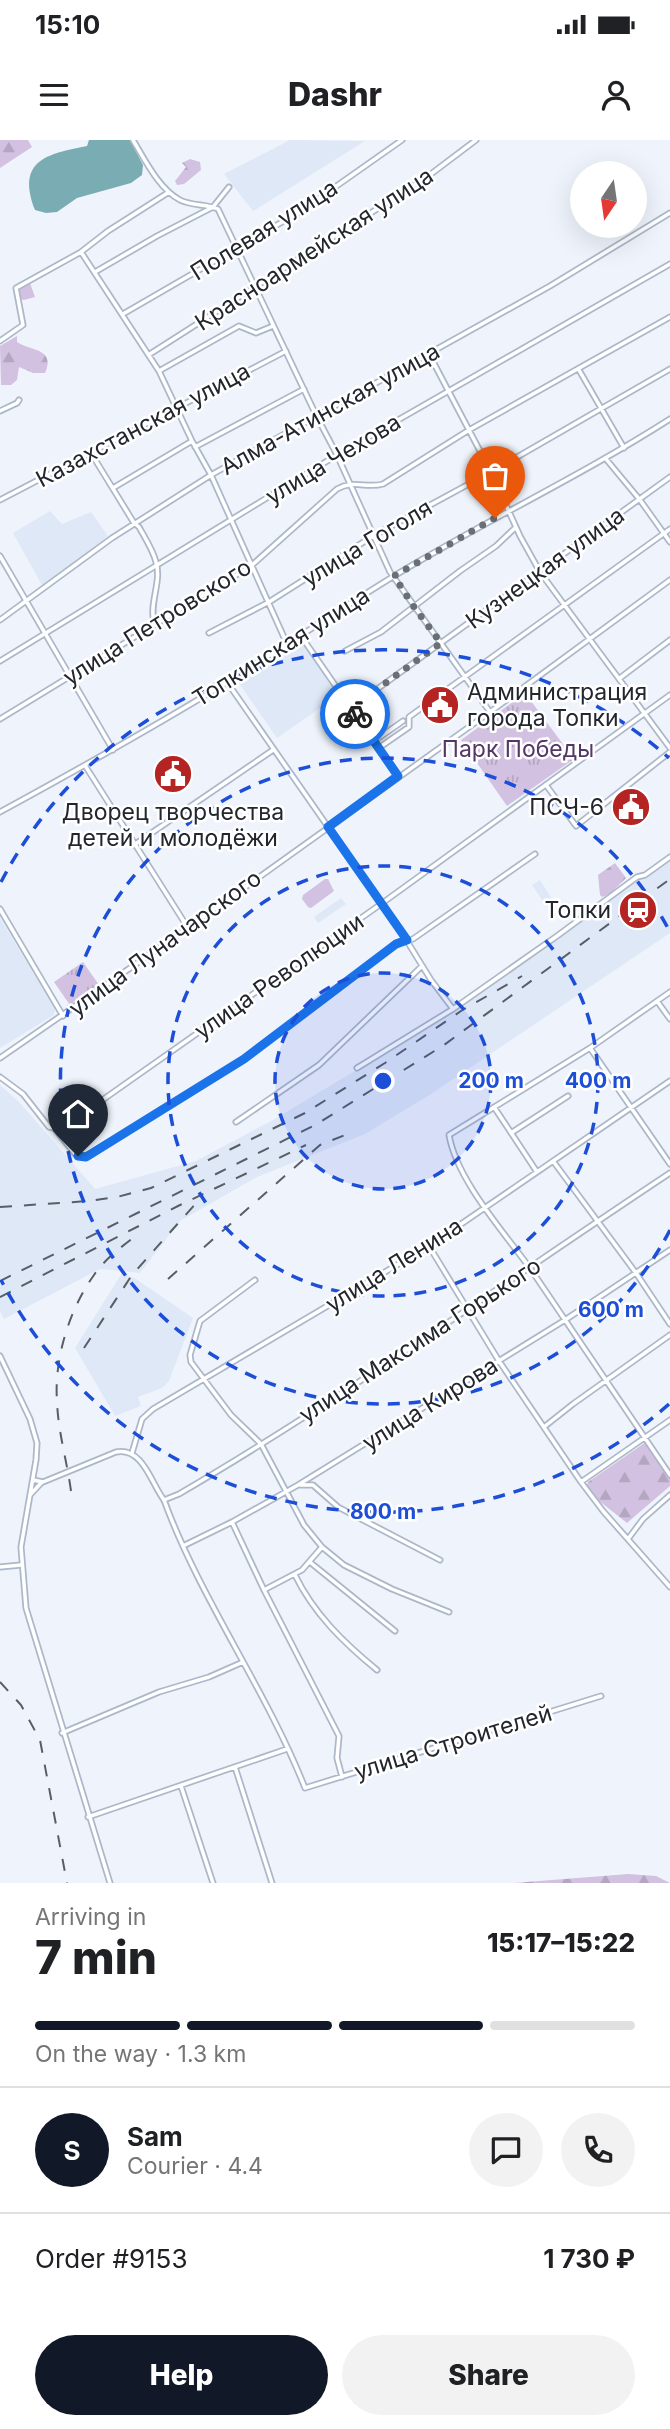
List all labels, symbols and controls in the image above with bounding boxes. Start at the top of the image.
text: 15:10 [35,9,100,40]
text: Dashr [288,75,382,114]
icon: menu [35,76,73,114]
icon: person [597,76,635,114]
street label: Красноармейская улица [190,161,438,337]
north arrow [570,161,648,238]
map controls [570,161,647,238]
street label: Полевая улица [185,174,343,286]
street label: Алма-Атинская улица [215,337,445,481]
street label: Казахстанская улица [31,357,255,493]
street label: улица Чехова [260,408,406,510]
pin [465,446,525,518]
icon: bag [476,457,514,495]
street label: улица Гоголя [297,493,437,593]
street label: Кузнецкая улица [460,501,630,635]
street label: улица Петровского [58,553,256,691]
street label: Топкинская улица [187,581,375,713]
place label: Администрация города Топки [467,678,647,732]
courier [320,679,390,749]
public building icon: Администрация города Топки [419,684,461,726]
icon: bike [336,695,374,733]
park label: Парк Победы [442,735,594,763]
public building icon: Дворец творчества детей и молодёжи [152,753,194,795]
public building icon: ПСЧ-6 [610,786,652,828]
place label: ПСЧ-6 [529,793,604,821]
place label: Дворец творчества детей и молодёжи [62,798,284,852]
street label: улица Луначарского [63,864,267,1022]
station icon: Топки [617,889,659,931]
place label: Топки [545,896,611,924]
street label: улица Революции [189,907,369,1045]
text: 200 m [458,1068,524,1093]
text: 400 m [565,1068,631,1093]
centre of rings [371,1069,395,1093]
pin [48,1084,108,1156]
icon: home [59,1095,97,1133]
street label: улица Ленина [320,1212,468,1318]
street label: улица Максима Горького [294,1251,546,1429]
text: 600 m [578,1297,644,1322]
street label: улица Кирова [357,1351,503,1457]
text: 800 m [350,1499,416,1524]
street label: улица Строителей [351,1699,555,1785]
text: Arriving in [35,1903,146,1931]
text: 15:17–15:22 [487,1927,635,1958]
text: 7 min [35,1929,157,1985]
text: On the way · 1.3 km [35,2040,246,2068]
button: chat [469,2113,543,2187]
button: phone [561,2113,635,2187]
text: Sam [127,2121,183,2152]
text: S [63,2135,81,2166]
text: Courier · 4.4 [127,2152,263,2180]
text: Order #9153 [35,2243,187,2274]
text: 1 730 ₽ [543,2243,635,2274]
button: Help [35,2335,328,2415]
button: Share [342,2335,635,2415]

